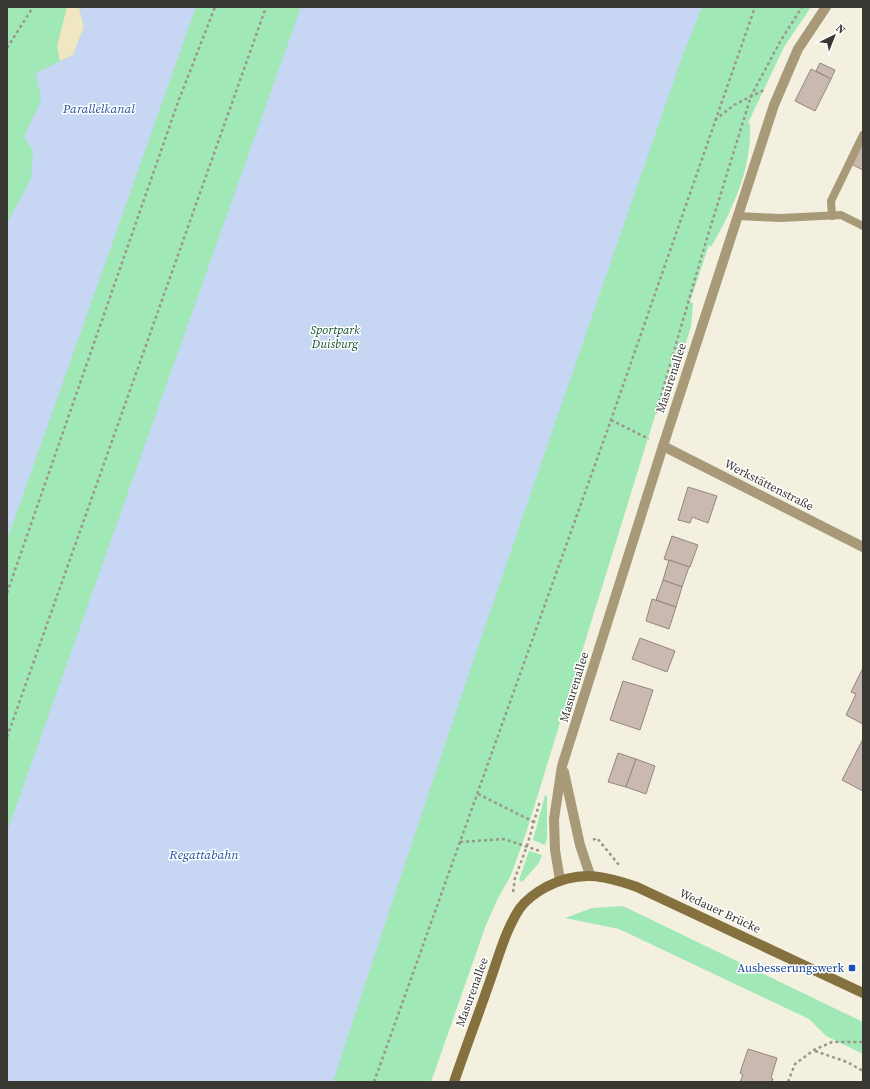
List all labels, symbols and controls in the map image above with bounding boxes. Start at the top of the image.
north arrow [814,16,854,56]
text: N [832,21,849,37]
water label: Parallelkanal [62,100,135,117]
park label: Sportpark Duisburg [310,322,360,352]
street label: Masurenallee [652,341,690,415]
street label: Werkstättenstraße [722,456,816,514]
street label: Masurenallee [556,650,592,724]
water label: Regattabahn [168,846,239,863]
street label: Wedauer Brücke [677,885,763,937]
street label: Masurenallee [452,955,492,1029]
place label: Ausbesserungswerk [737,960,844,976]
marker: Ausbesserungswerk [847,963,857,973]

